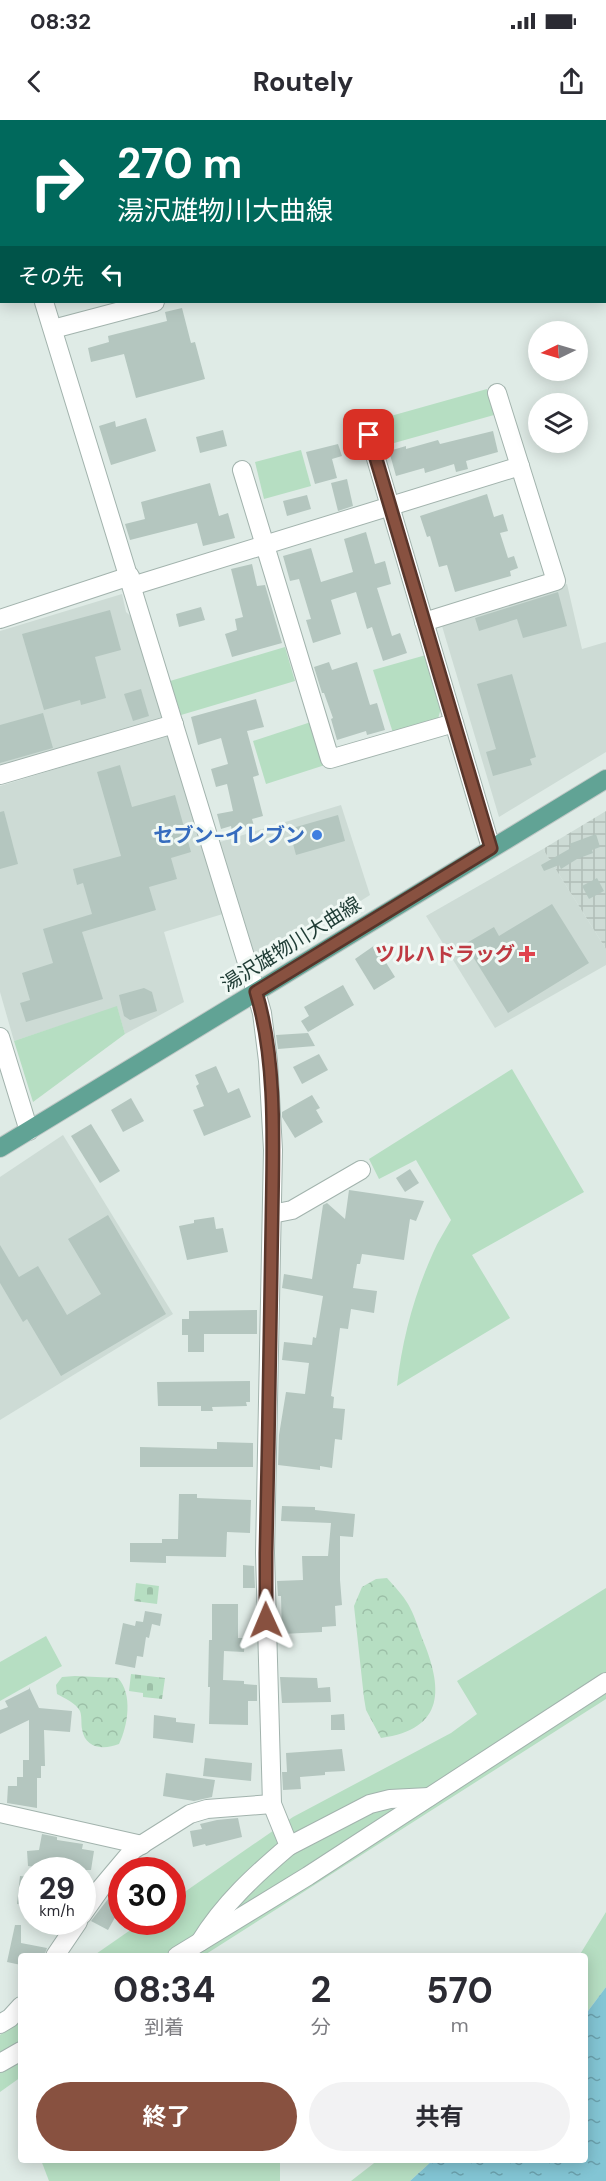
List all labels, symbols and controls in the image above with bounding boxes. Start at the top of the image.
text: 08:32 [30,7,91,36]
text: Routely [253,64,353,99]
icon: back [18,65,51,98]
icon: share [555,65,588,98]
text: 270 m [117,136,242,191]
icon: right [18,144,96,222]
text: 湯沢雄物川大曲線 [117,193,333,228]
icon: left [96,258,129,291]
text: その先 [18,262,84,291]
north arrow [528,321,588,381]
map controls [528,321,588,453]
button: layers [528,393,588,453]
pin [343,409,394,460]
icon: arrive [352,418,385,451]
place label: セブン-イレブン [153,822,305,848]
marker: セブン-イレブン [310,828,324,842]
street label: 湯沢雄物川大曲線 [216,891,366,997]
place label: ツルハドラッグ [375,941,515,967]
marker: ツルハドラッグ [520,947,534,961]
position arrow [234,1588,298,1652]
speed limit sign: 30 [108,1857,186,1935]
text: 29 [39,1869,75,1908]
text: km/h [39,1901,75,1921]
text: 08:34 [113,1966,215,2013]
text: 2 [310,1966,331,2013]
text: 570 [426,1967,493,2014]
text: m [451,2012,469,2038]
text: 到着 [144,2014,184,2040]
text: 分 [311,2014,331,2040]
button: 終了 [36,2082,297,2151]
button: 共有 [309,2082,570,2151]

